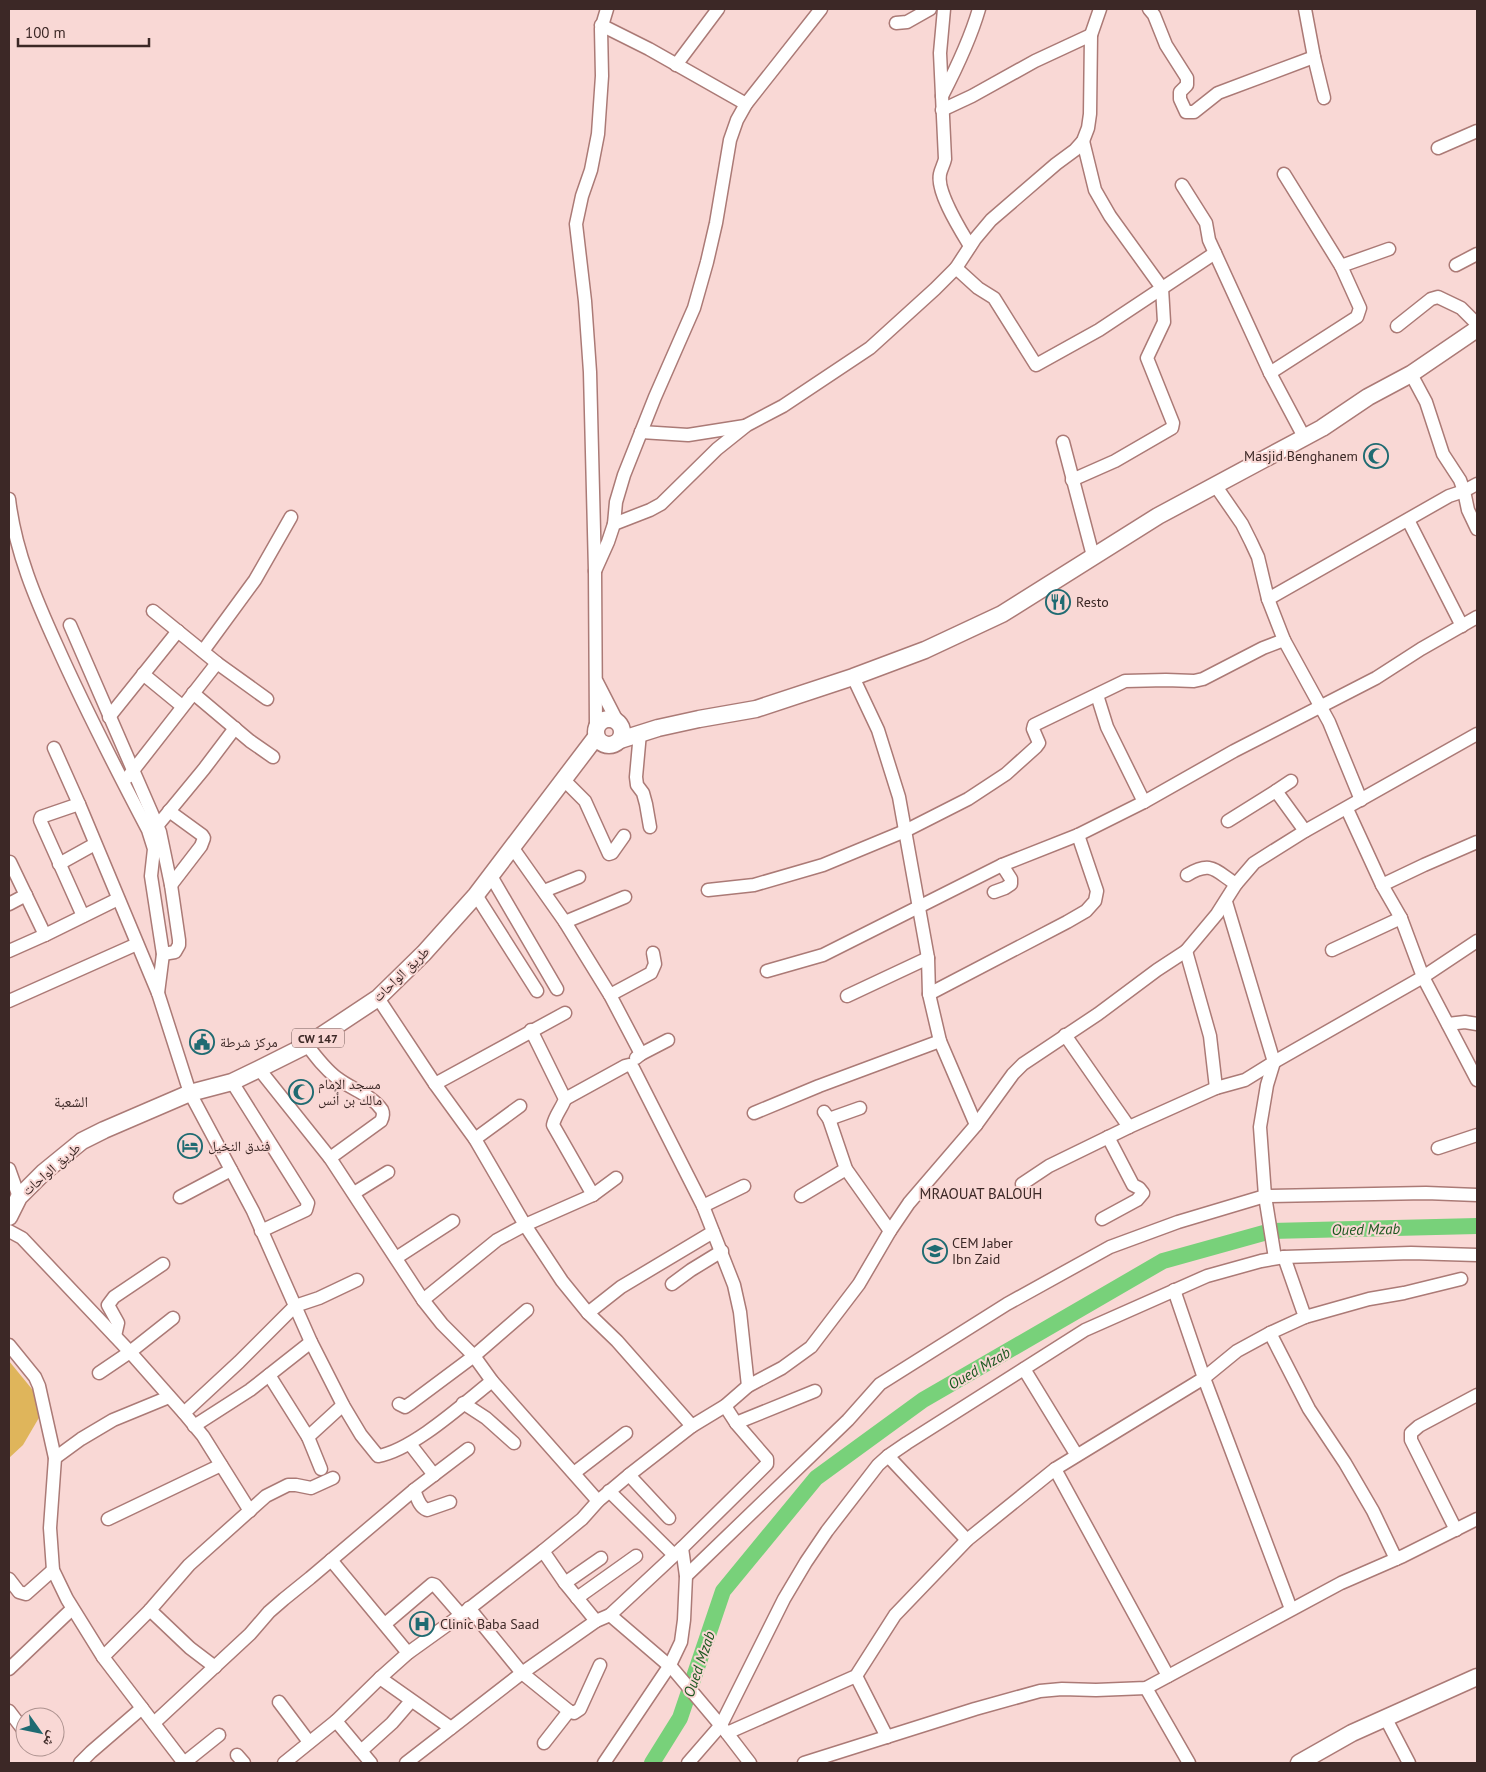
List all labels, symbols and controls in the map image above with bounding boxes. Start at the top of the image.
scale bar [18,15,149,47]
text: 100 m [25,23,66,42]
mosque icon: Masjid Benghanem [1363,443,1389,469]
place label: Masjid Benghanem [1244,447,1358,465]
restaurant icon: Resto [1045,589,1071,615]
place label: Resto [1076,593,1109,611]
street label: طريق الواحات [369,943,434,1006]
road number: CW 147 [292,1028,344,1048]
public building icon: مركز شرطة [189,1029,215,1055]
place label: مركز شرطة [220,1033,278,1051]
place label: مسجد الإمام مالك بن أنس [318,1075,382,1109]
mosque icon: مسجد الإمام مالك بن أنس [288,1079,314,1105]
district label: الشعبة [54,1092,88,1111]
hotel icon: فندق النخيل [177,1133,203,1159]
place label: فندق النخيل [208,1137,271,1155]
street label: طريق الواحات [18,1139,85,1200]
district label: MRAOUAT BALOUH [920,1184,1042,1203]
water label: Oued Mzab [1332,1219,1401,1239]
place label: CEM Jaber Ibn Zaid [952,1234,1013,1268]
school or university icon: CEM Jaber Ibn Zaid [922,1238,948,1264]
water label: Oued Mzab [945,1343,1014,1393]
hospital icon: Clinic Baba Saad [409,1611,435,1637]
place label: Clinic Baba Saad [440,1615,539,1633]
water label: Oued Mzab [679,1628,719,1700]
north arrow [15,1707,65,1757]
text: ش [39,1728,62,1750]

